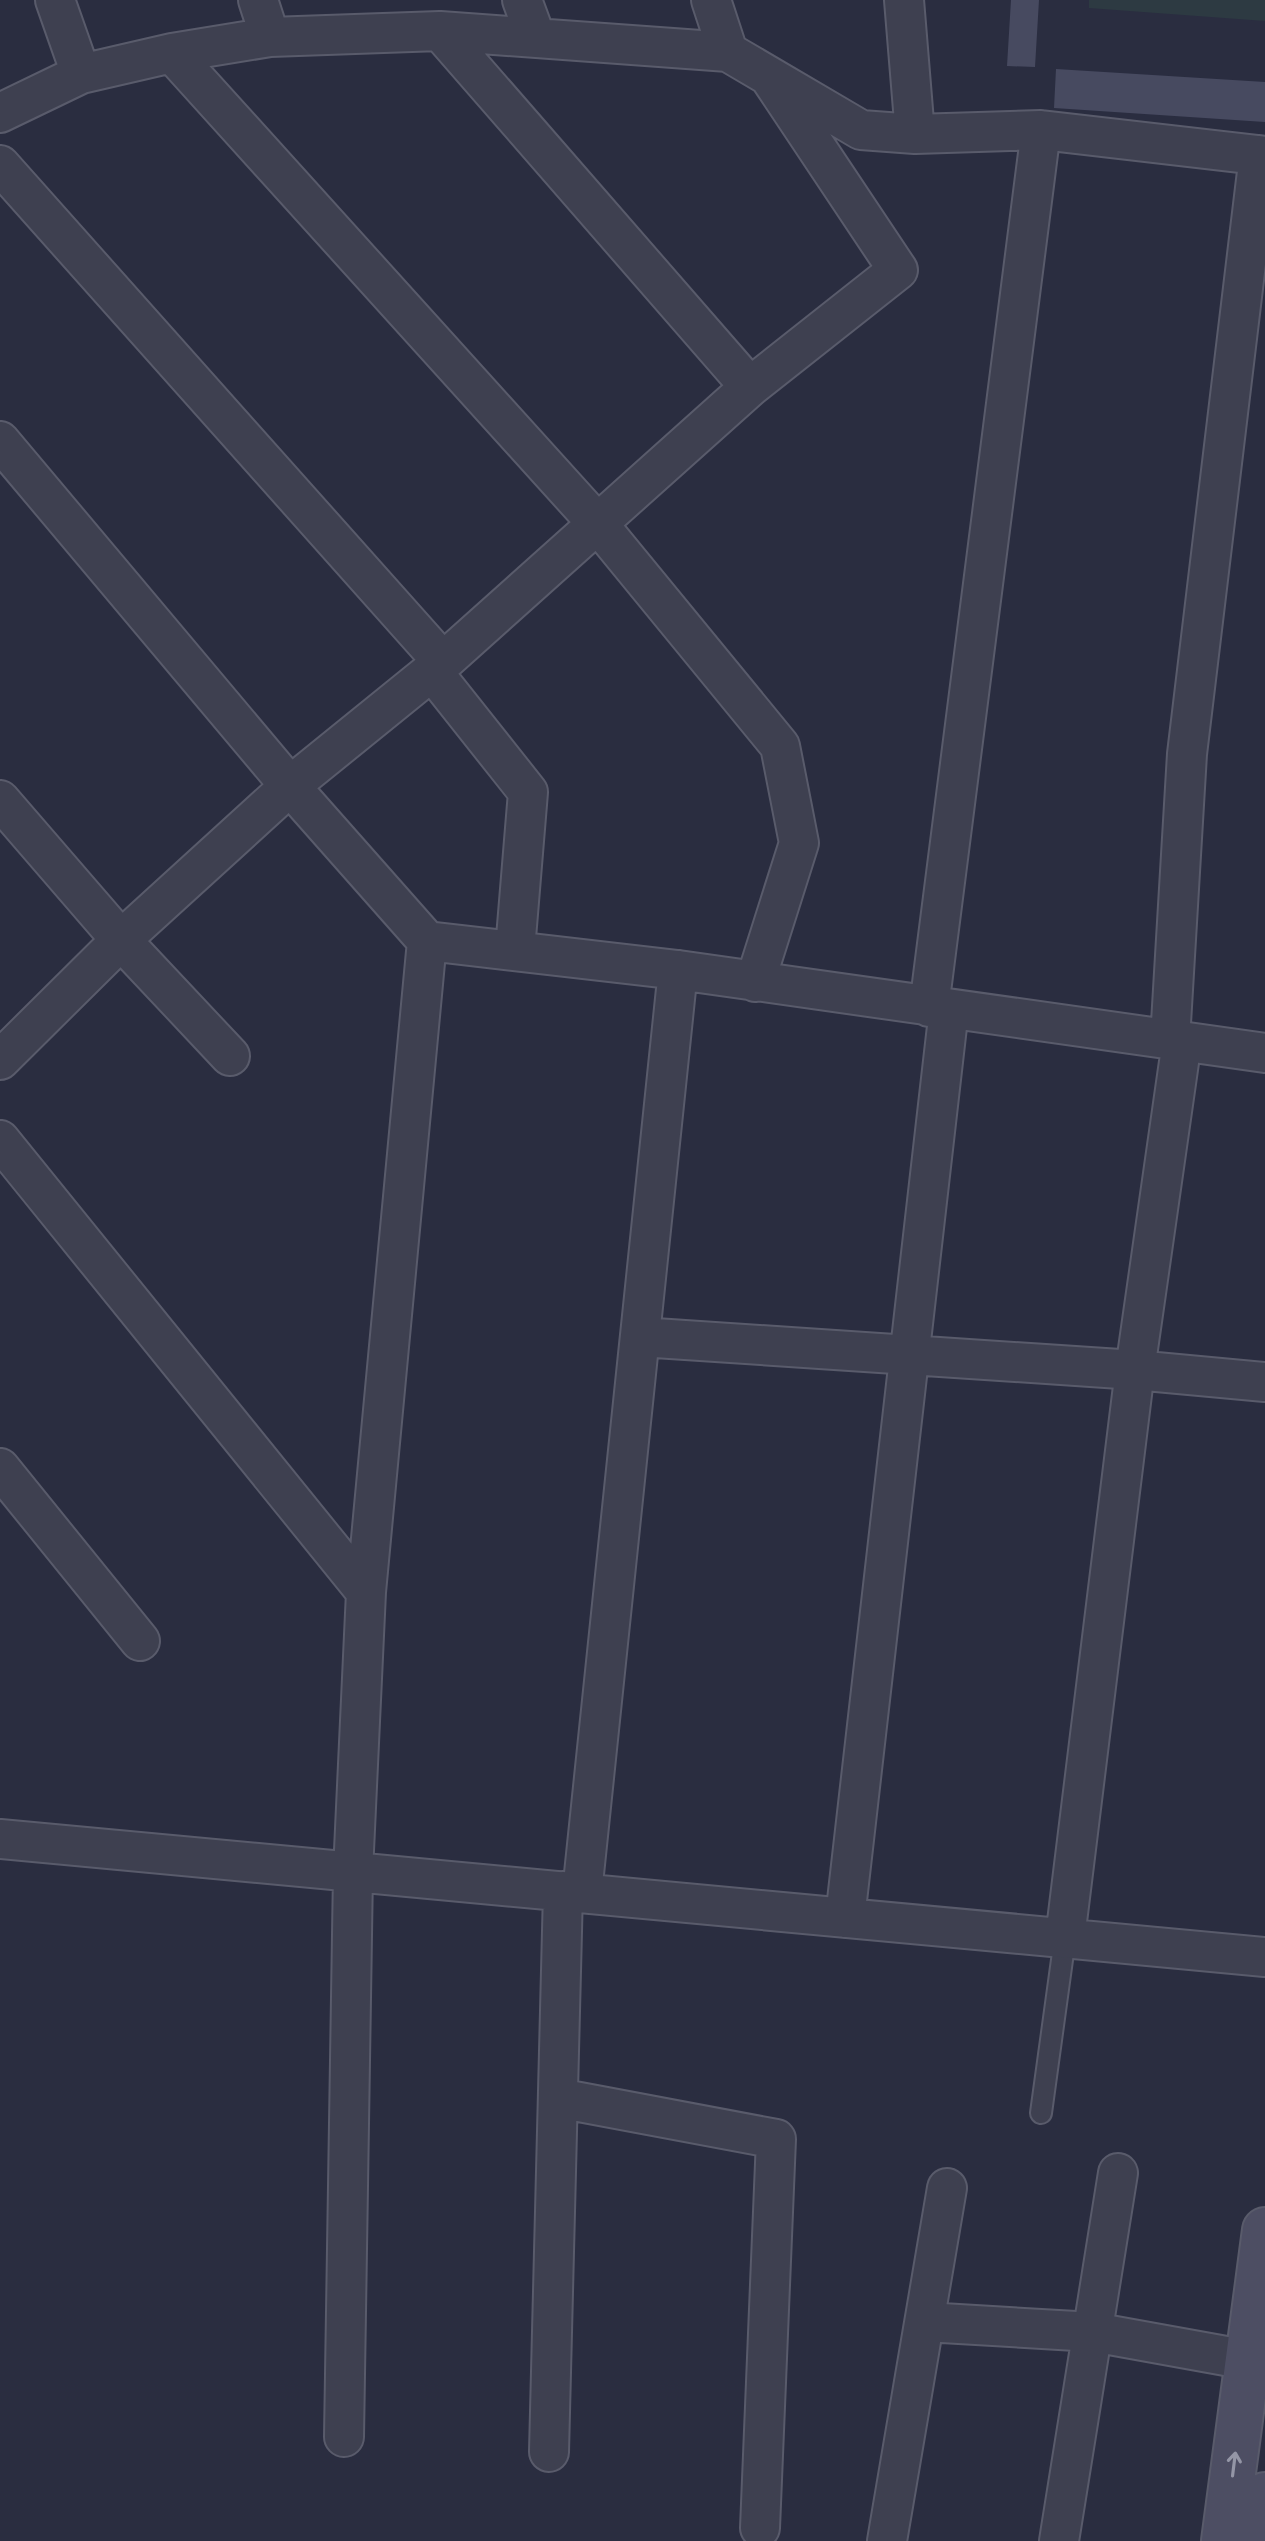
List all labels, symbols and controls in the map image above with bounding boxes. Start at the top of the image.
one-way arrow [1227,2451,1242,2478]

